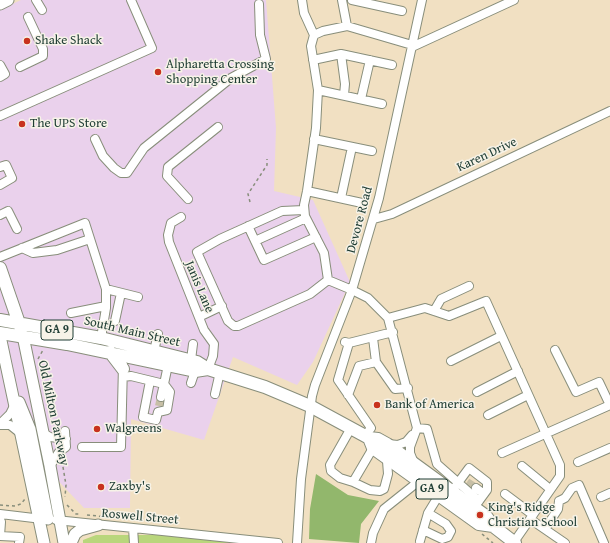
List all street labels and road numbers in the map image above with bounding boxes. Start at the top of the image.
street label: Karen Drive [455,134,519,176]
street label: Devore Road [344,185,376,255]
street label: Janis Lane [181,259,217,315]
street label: South Main Street [82,313,182,351]
road number: GA 9 [41,320,73,340]
street label: Old Milton Parkway [34,359,72,467]
road number: GA 9 [416,479,448,499]
street label: Roswell Street [101,506,179,528]

